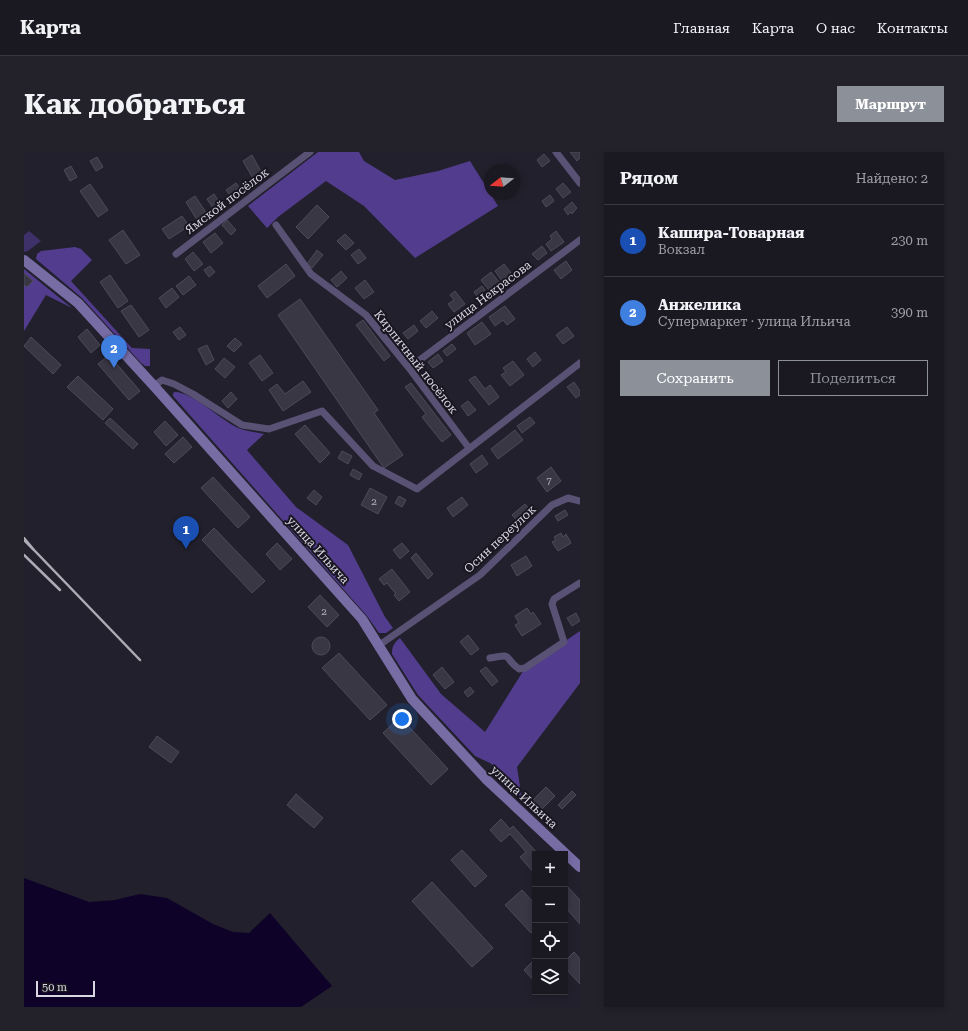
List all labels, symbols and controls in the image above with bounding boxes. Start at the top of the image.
text: Карта [20,16,81,39]
text: Главная [673,20,730,36]
text: Карта [752,20,794,36]
text: О нас [816,20,855,36]
text: Контакты [877,20,948,36]
button: Маршрут [837,86,944,122]
text: Как добраться [24,88,245,121]
north arrow [484,164,520,200]
street label: Ямской посёлок [182,165,272,237]
text: Рядом [620,168,678,188]
text: Найдено: 2 [856,171,928,186]
text: Кашира-Товарная [658,224,805,242]
text: 1 [629,233,637,248]
text: 230 m [891,233,928,248]
text: Вокзал [658,242,705,257]
street label: улица Некрасова [442,258,535,332]
text: Анжелика [658,296,741,314]
text: 2 [629,305,637,320]
text: 390 m [891,305,928,320]
street label: Кирпичный посёлок [371,307,461,417]
text: Супермаркет · улица Ильича [658,314,850,329]
pin: 2 [101,335,127,368]
button: Сохранить [620,360,770,396]
button: Поделиться [778,360,928,396]
house number: 7 [546,475,552,486]
house number: 2 [371,496,377,507]
street label: Осин переулок [461,502,539,576]
street label: улица Ильича [284,513,352,587]
pin: 1 [173,516,199,549]
house number: 2 [321,606,327,617]
your location [392,709,412,729]
street label: улица Ильича [488,763,561,832]
map controls [532,851,568,995]
button: + [532,851,568,887]
button: − [532,887,568,923]
button: locate [532,923,568,959]
button: layers [532,959,568,995]
scale bar [36,979,95,998]
text: 50 m [42,981,67,994]

